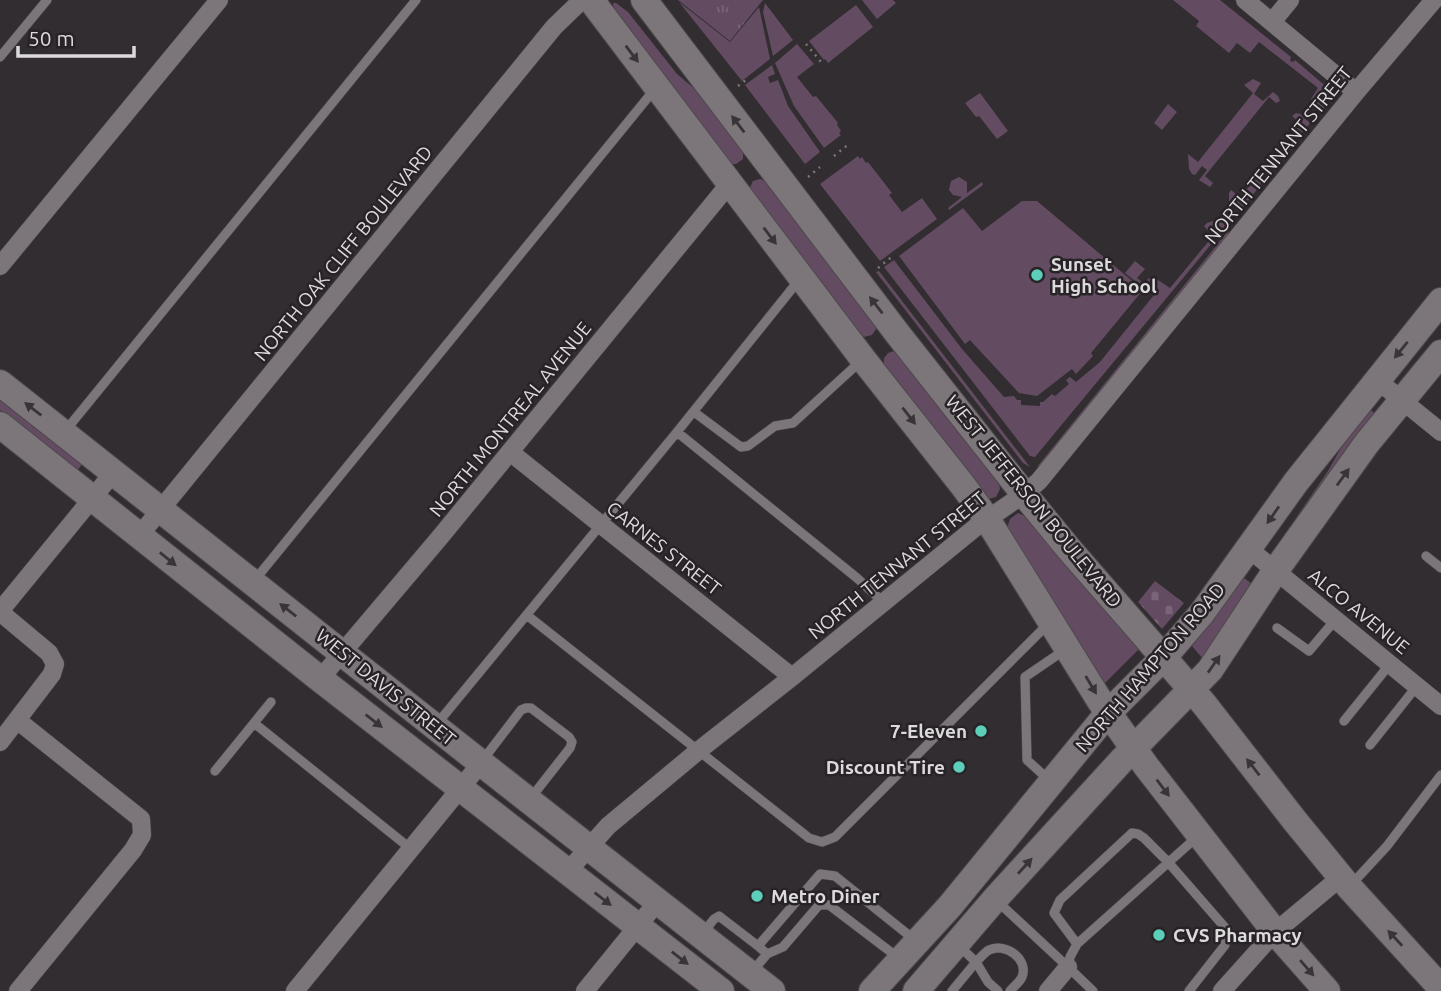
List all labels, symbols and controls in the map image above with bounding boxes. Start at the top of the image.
scale bar [18,14,133,58]
text: 50 m [28,26,75,50]
one-way arrow [625,45,640,63]
street label: NORTH TENNANT STREET [1200,62,1357,248]
one-way arrow [730,116,745,134]
street label: NORTH OAK CLIFF BOULEVARD [249,141,437,365]
one-way arrow [763,226,777,245]
place label: Sunset High School [1051,253,1157,297]
marker: Sunset High School [1029,267,1045,283]
one-way arrow [869,296,883,314]
street label: NORTH MONTREAL AVENUE [425,317,595,521]
one-way arrow [1394,341,1409,359]
street label: WEST JEFFERSON BOULEVARD [941,390,1127,612]
one-way arrow [24,401,42,416]
one-way arrow [901,407,915,425]
one-way arrow [1336,468,1350,486]
street label: NORTH TENNANT STREET [804,486,990,643]
street label: CARNES STREET [602,497,726,600]
one-way arrow [1266,506,1280,524]
one-way arrow [160,551,177,566]
street label: ALCO AVENUE [1304,564,1414,658]
street label: NORTH HAMPTON ROAD [1071,578,1229,756]
one-way arrow [280,602,298,617]
street label: WEST DAVIS STREET [312,624,461,750]
one-way arrow [1207,655,1221,673]
one-way arrow [1084,676,1097,695]
one-way arrow [364,713,382,728]
place label: 7-Eleven [890,720,967,742]
marker: 7-Eleven [973,723,989,739]
place label: Discount Tire [826,756,945,778]
one-way arrow [1247,758,1261,776]
marker: Discount Tire [951,759,967,775]
one-way arrow [1156,779,1170,797]
one-way arrow [1017,858,1033,875]
place label: Metro Diner [771,885,880,907]
marker: Metro Diner [749,888,765,904]
one-way arrow [594,891,612,905]
place label: CVS Pharmacy [1173,924,1302,946]
marker: CVS Pharmacy [1151,927,1167,943]
one-way arrow [1387,930,1403,947]
one-way arrow [670,951,688,966]
one-way arrow [1299,959,1315,977]

